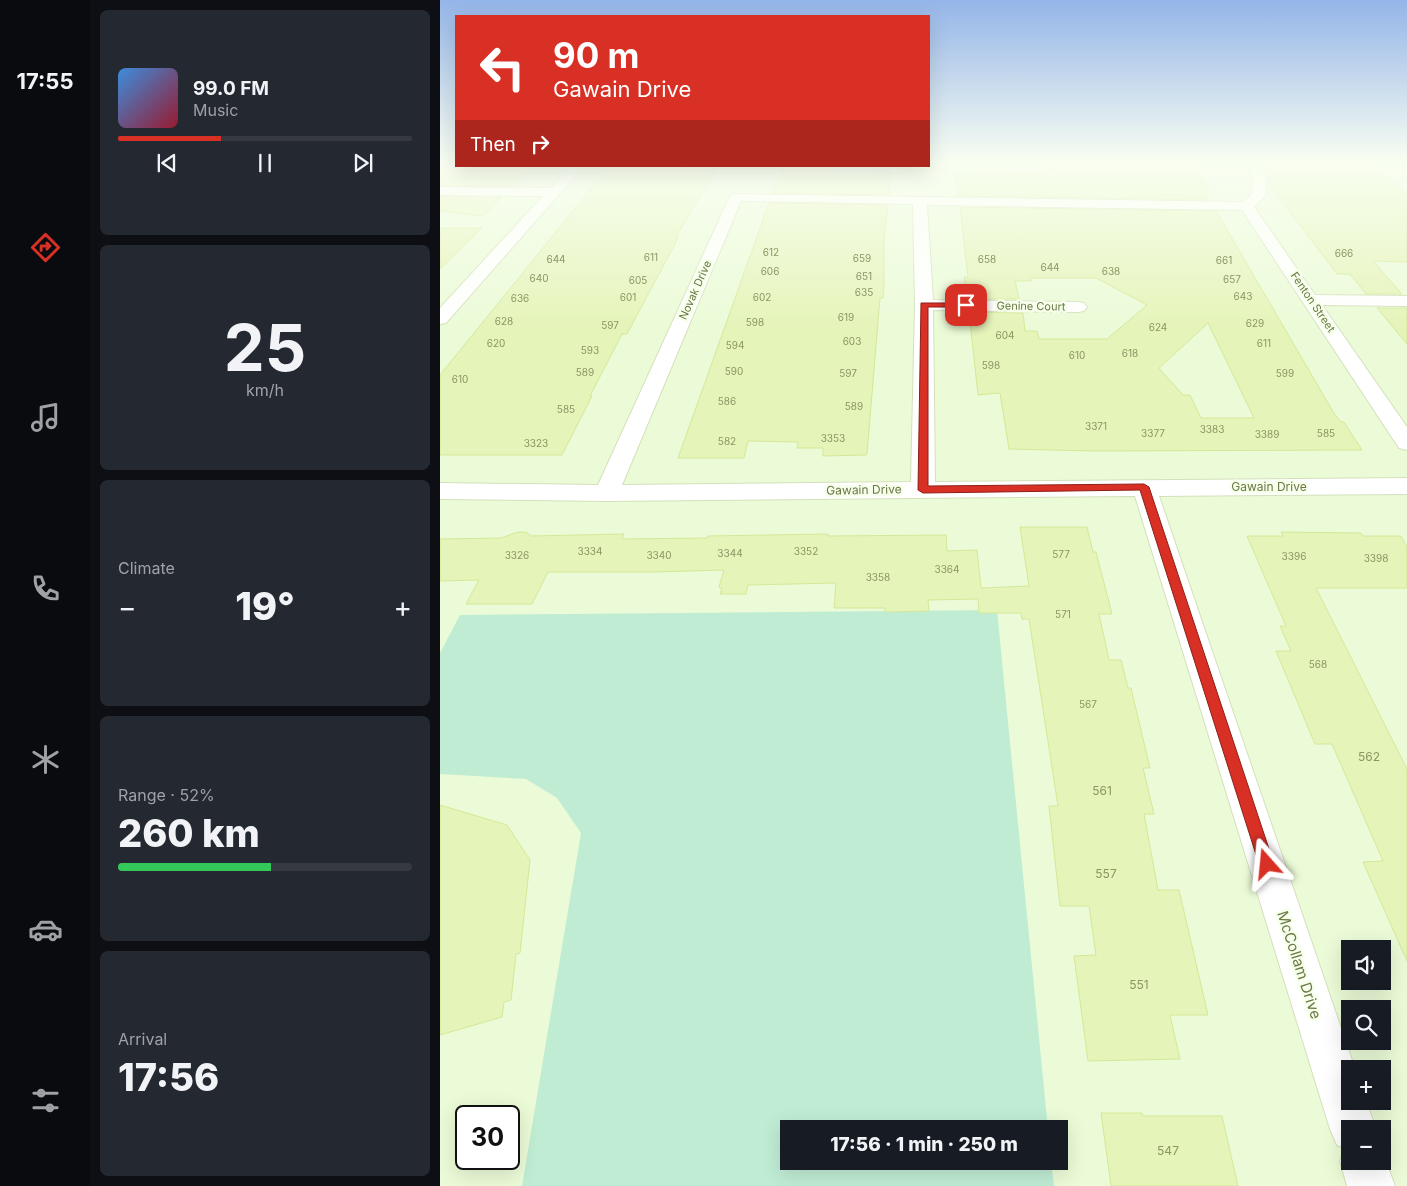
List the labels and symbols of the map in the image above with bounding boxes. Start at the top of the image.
house number: 612 [763,246,779,258]
house number: 666 [1335,247,1353,259]
house number: 611 [644,251,658,263]
house number: 659 [853,252,871,264]
house number: 644 [546,253,566,265]
house number: 658 [978,253,996,265]
house number: 661 [1216,254,1232,266]
street label: Novak Drive [676,258,714,322]
house number: 644 [1040,261,1060,273]
house number: 606 [761,265,779,277]
house number: 638 [1102,265,1120,277]
street label: Fenton Street [1288,269,1339,335]
house number: 651 [856,270,872,282]
house number: 640 [530,272,548,284]
house number: 657 [1223,273,1241,285]
house number: 605 [629,274,647,286]
pin [945,284,987,326]
house number: 635 [855,286,873,298]
house number: 643 [1234,290,1252,302]
house number: 601 [620,291,636,303]
house number: 602 [753,291,771,303]
house number: 636 [511,292,529,304]
street label: Genine Court [996,298,1066,314]
house number: 619 [838,311,854,323]
house number: 628 [495,315,513,327]
house number: 598 [746,316,764,328]
house number: 629 [1246,317,1264,329]
house number: 597 [601,319,619,331]
house number: 624 [1149,321,1167,333]
house number: 604 [996,329,1014,341]
house number: 603 [843,335,861,347]
house number: 620 [487,337,505,349]
house number: 611 [1257,337,1271,349]
house number: 594 [726,339,744,351]
house number: 593 [581,344,599,356]
house number: 618 [1122,347,1138,359]
house number: 610 [1069,349,1085,361]
house number: 598 [982,359,1000,371]
house number: 590 [725,365,743,377]
house number: 589 [576,366,594,378]
house number: 597 [839,367,857,379]
house number: 599 [1276,367,1294,379]
house number: 610 [452,373,468,385]
house number: 586 [718,395,736,407]
house number: 589 [845,400,863,412]
house number: 585 [557,403,575,415]
house number: 3371 [1085,420,1107,432]
house number: 3383 [1200,423,1224,435]
house number: 3377 [1141,427,1165,439]
house number: 585 [1317,427,1335,439]
house number: 3389 [1255,428,1279,440]
house number: 3353 [821,432,845,444]
house number: 582 [718,435,736,447]
house number: 3323 [524,437,548,449]
street label: Gawain Drive [1231,479,1307,494]
street label: Gawain Drive [826,481,902,498]
house number: 3334 [578,545,603,557]
house number: 3352 [794,545,818,557]
house number: 3344 [717,547,743,559]
house number: 577 [1052,548,1070,560]
house number: 3326 [505,549,529,561]
house number: 3340 [646,549,672,561]
house number: 3396 [1282,550,1306,562]
house number: 3398 [1364,552,1388,564]
house number: 3364 [934,563,960,575]
house number: 3358 [866,571,890,583]
house number: 571 [1055,608,1071,620]
house number: 568 [1309,658,1327,670]
house number: 567 [1079,698,1097,710]
house number: 562 [1358,749,1380,764]
house number: 561 [1092,783,1112,798]
position arrow [1240,837,1292,889]
house number: 557 [1095,866,1117,881]
street label: McCollam Drive [1273,908,1326,1021]
house number: 551 [1129,977,1149,992]
speed limit sign: 30 [455,1105,520,1170]
house number: 547 [1157,1143,1179,1158]

